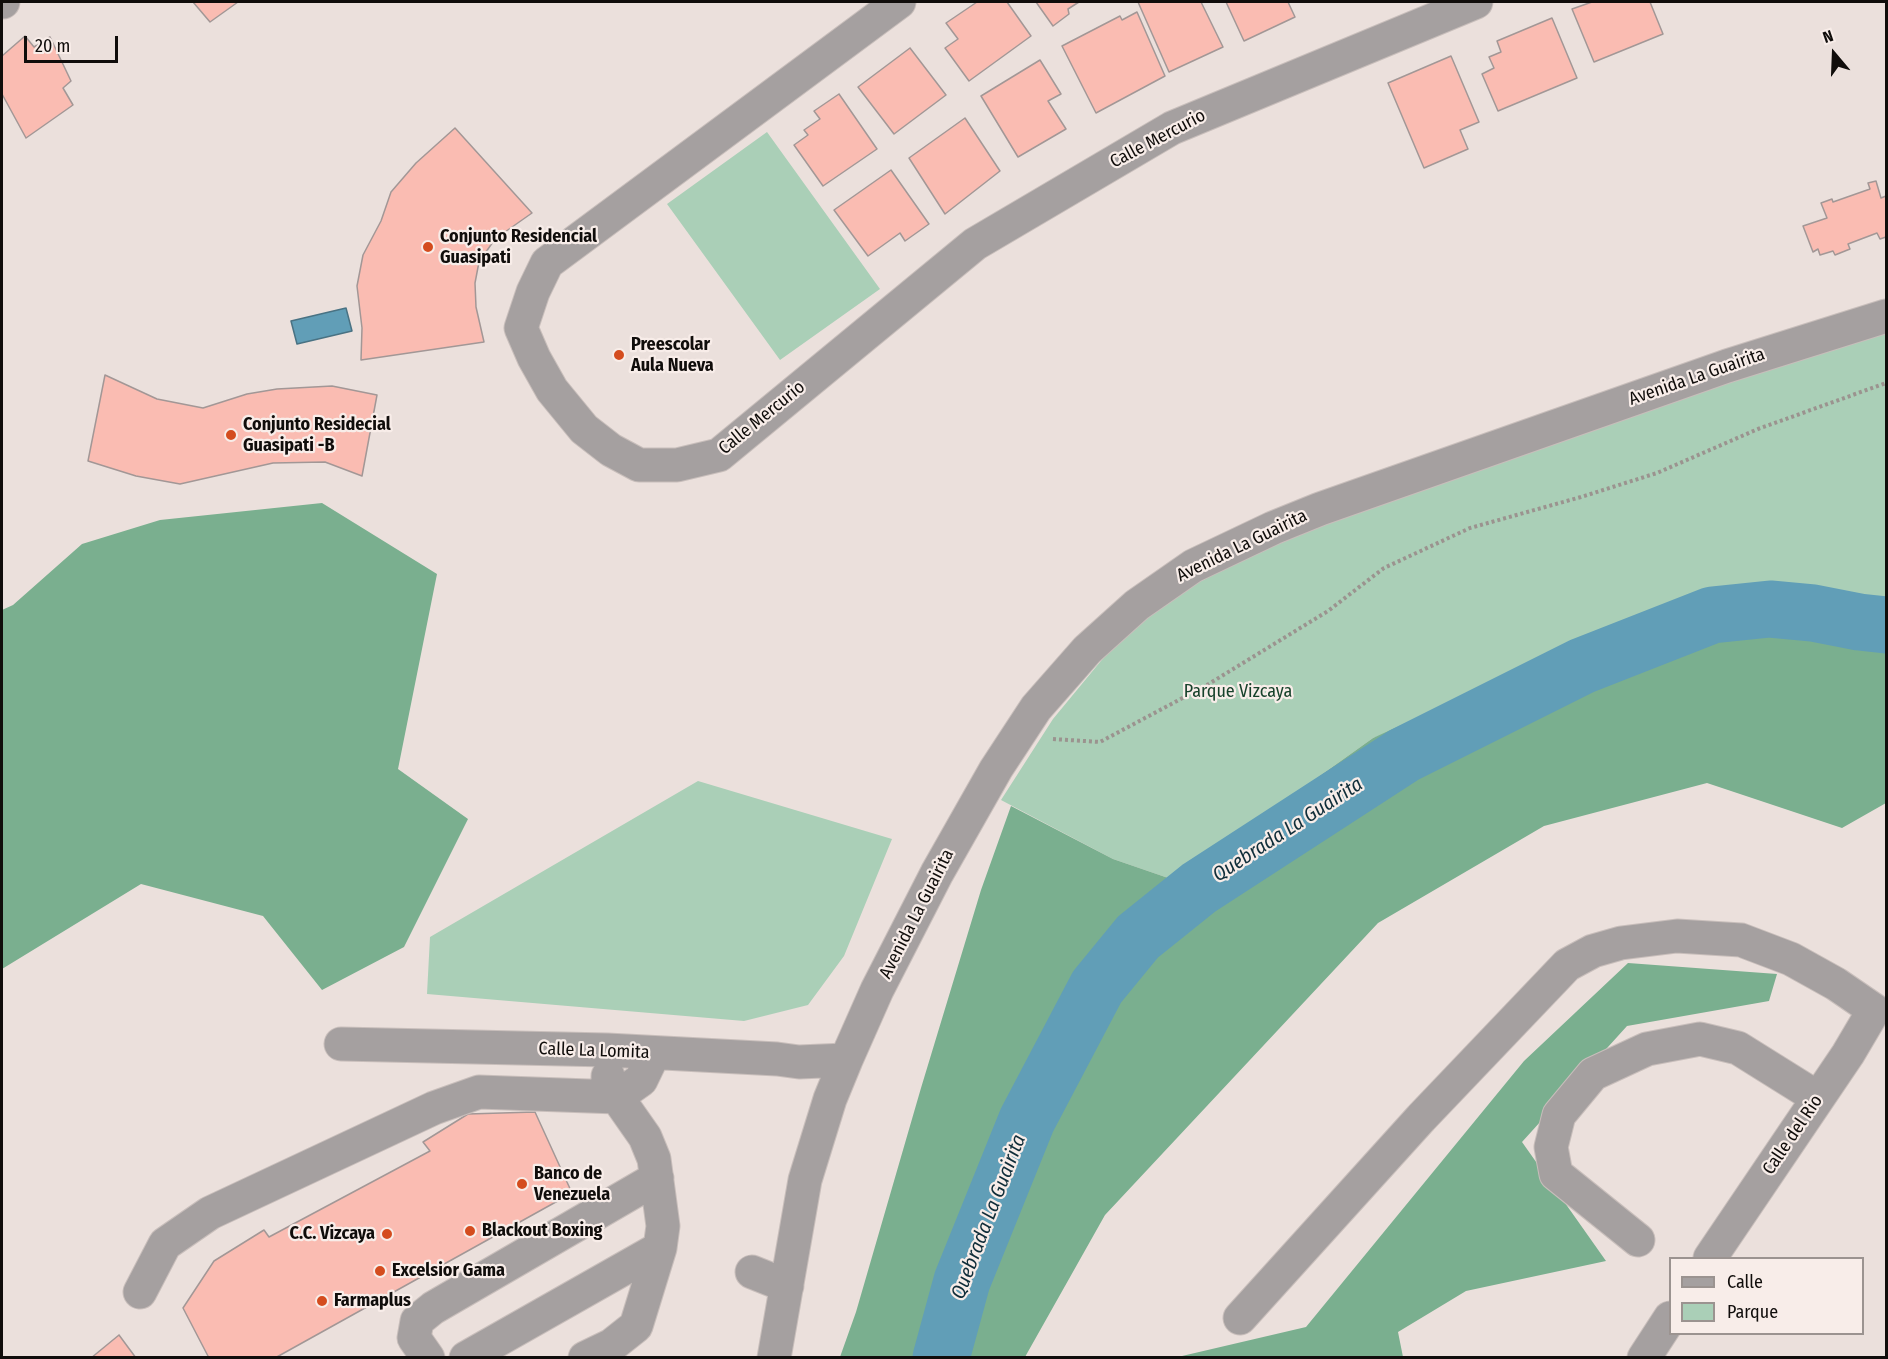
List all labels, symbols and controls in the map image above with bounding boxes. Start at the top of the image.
scale bar [27,24,122,62]
north arrow [1804,24,1864,84]
text: N [1820,26,1836,47]
text: 20 m [35,35,70,57]
street label: Calle Mercurio [1107,105,1209,173]
place label: Conjunto Residencial Guasipati [440,226,597,268]
marker: Conjunto Residencial Guasipati [421,240,435,254]
place label: Preescolar Aula Nueva [631,334,714,376]
street label: Avenida La Guairita [1626,344,1768,410]
marker: Preescolar Aula Nueva [612,348,626,362]
street label: Calle Mercurio [714,377,810,459]
place label: Conjunto Residecial Guasipati -B [243,414,391,456]
marker: Conjunto Residecial Guasipati -B [224,428,238,442]
street label: Avenida La Guairita [1173,505,1311,587]
park label: Parque Vizcaya [1184,681,1292,703]
water label: Quebrada La Guairita [1208,773,1368,887]
street label: Avenida La Guairita [875,846,959,982]
street label: Calle La Lomita [538,1038,650,1064]
street label: Calle del Rio [1758,1091,1828,1179]
water label: Quebrada La Guairita [947,1131,1031,1303]
place label: Banco de Venezuela [534,1163,610,1206]
marker: Banco de Venezuela [515,1177,529,1191]
place label: Blackout Boxing [482,1220,603,1242]
place label: C.C. Vizcaya [290,1223,375,1245]
marker: Blackout Boxing [463,1224,477,1238]
marker: C.C. Vizcaya [380,1227,394,1241]
legend [1669,1257,1864,1335]
place label: Excelsior Gama [392,1260,505,1282]
marker: Excelsior Gama [373,1264,387,1278]
text: Calle [1727,1271,1763,1293]
place label: Farmaplus [334,1290,411,1312]
marker: Farmaplus [315,1294,329,1308]
text: Parque [1727,1301,1778,1323]

